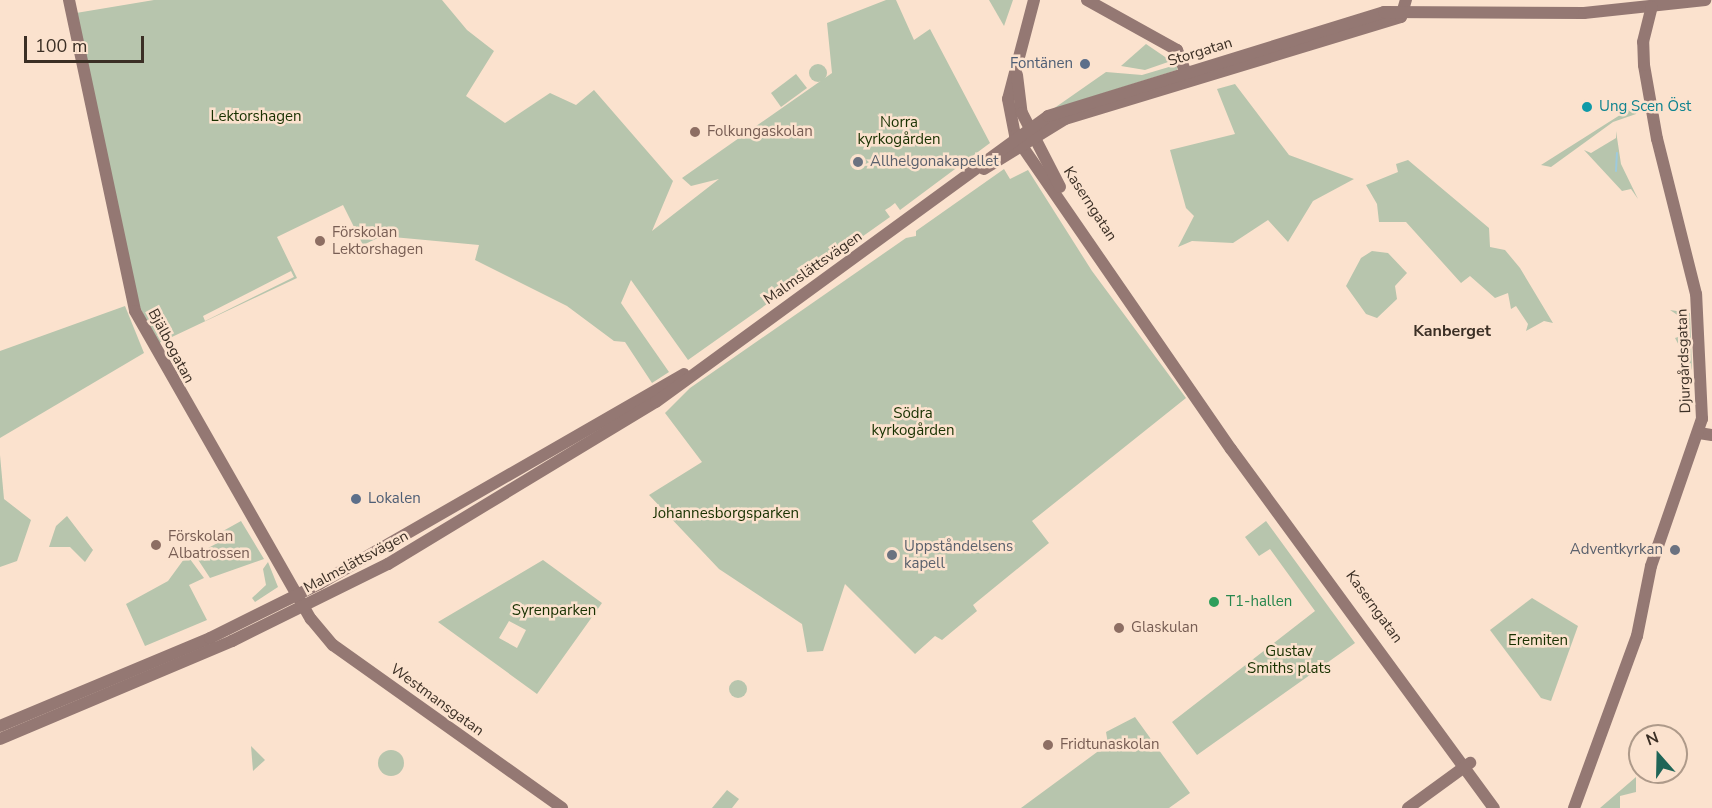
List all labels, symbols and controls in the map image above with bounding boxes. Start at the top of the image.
scale bar [27,24,147,62]
text: 100 m [35,34,87,58]
street label: Storgatan [1166,34,1234,70]
place label: Fontänen [1010,55,1073,73]
marker: Fontänen [1078,57,1092,71]
place label: Ung Scen Öst [1599,98,1691,116]
marker: Ung Scen Öst [1580,100,1594,114]
park label: Lektorshagen [210,108,302,126]
park label: Norra kyrkogården [857,113,941,148]
place label: Folkungaskolan [707,123,813,141]
marker: Folkungaskolan [688,125,702,139]
place label: Allhelgonakapellet [870,153,998,171]
marker: Allhelgonakapellet [851,155,865,169]
street label: Kaserngatan [1059,164,1121,244]
place label: Förskolan Lektorshagen [332,223,423,258]
street label: Malmslättsvägen [760,227,866,309]
marker: Förskolan Lektorshagen [313,234,327,248]
street label: Bjälbogatan [144,306,198,386]
street label: Djurgårdsgatan [1673,308,1695,414]
district label: Kanberget [1413,321,1491,341]
park label: Södra kyrkogården [871,404,955,439]
place label: Lokalen [368,490,421,508]
marker: Lokalen [349,492,363,506]
park label: Johannesborgsparken [653,505,799,523]
place label: Förskolan Albatrossen [168,527,250,562]
street label: Malmslättsvägen [301,527,411,597]
place label: Uppståndelsens kapell [904,537,1013,572]
marker: Förskolan Albatrossen [149,538,163,552]
place label: Adventkyrkan [1570,541,1663,559]
marker: Adventkyrkan [1668,543,1682,557]
marker: Uppståndelsens kapell [885,548,899,562]
street label: Kaserngatan [1342,567,1406,647]
place label: T1-hallen [1226,593,1292,611]
marker: T1-hallen [1207,595,1221,609]
park label: Syrenparken [512,602,596,620]
place label: Glaskulan [1131,619,1198,637]
marker: Glaskulan [1112,621,1126,635]
park label: Eremiten [1508,632,1568,650]
park label: Gustav Smiths plats [1247,642,1331,677]
street label: Westmansgatan [387,660,487,740]
north arrow [1628,724,1688,784]
text: N [1643,727,1662,751]
place label: Fridtunaskolan [1060,736,1160,754]
marker: Fridtunaskolan [1041,738,1055,752]

